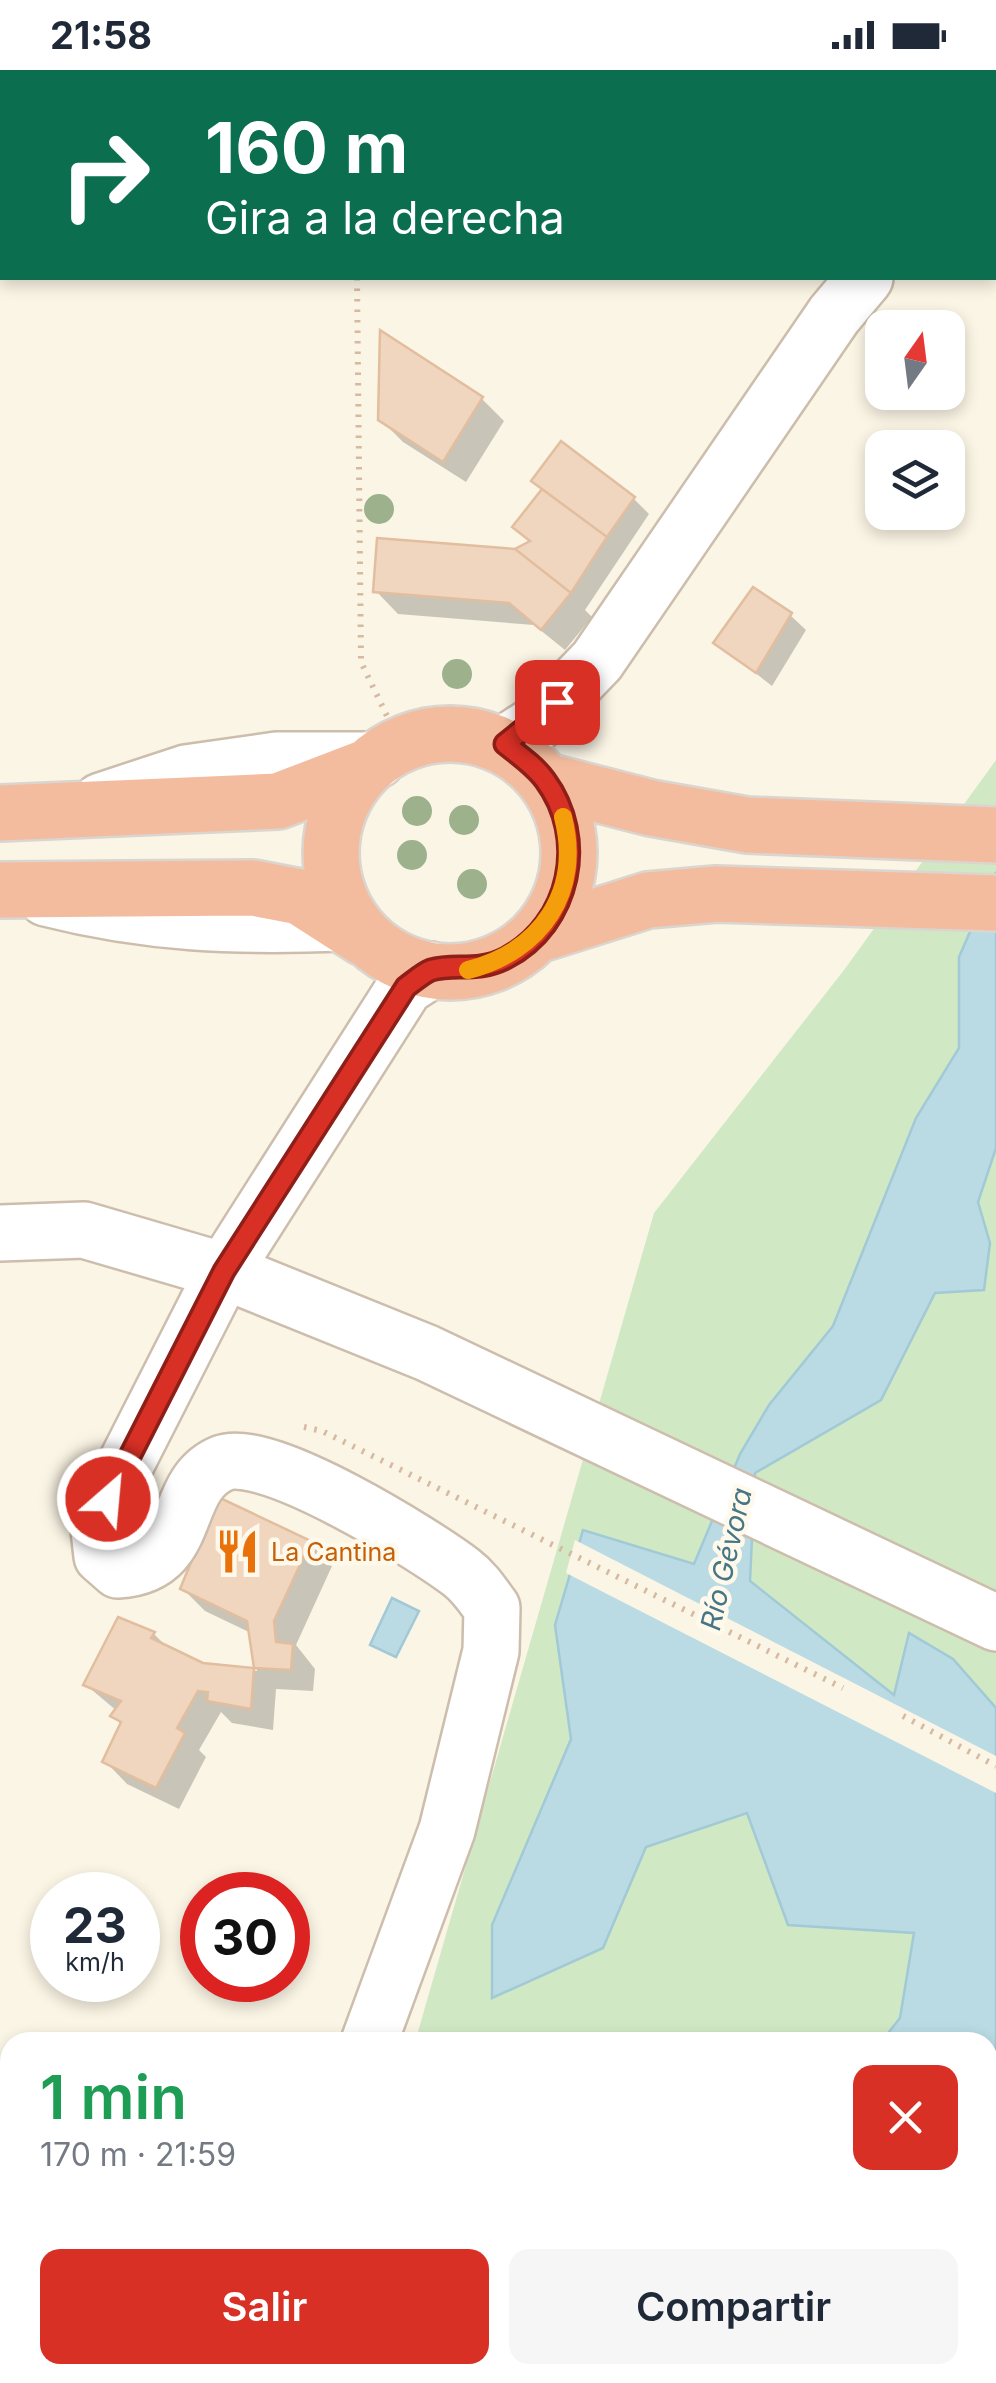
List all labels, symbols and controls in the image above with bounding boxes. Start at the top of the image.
text: 21:58 [50,12,152,58]
text: 160 m [205,105,408,190]
icon: right [40,110,170,240]
text: Gira a la derecha [205,190,565,245]
north arrow [865,310,965,410]
map controls [865,310,965,530]
button: layers [865,430,965,530]
pin [515,660,600,745]
icon: arrive [530,675,585,730]
position arrow [56,1447,160,1551]
water label: Río Gévora [693,1484,759,1634]
restaurant icon: La Cantina [214,1528,262,1576]
place label: La Cantina [271,1537,396,1567]
speed limit sign: 30 [180,1872,310,2002]
text: 23 [63,1895,127,1955]
text: km/h [65,1947,125,1977]
text: 1 min [40,2061,187,2133]
button: close [853,2065,958,2170]
text: 170 m · 21:59 [40,2135,236,2174]
button: Salir [40,2249,489,2364]
button: Compartir [509,2249,958,2364]

